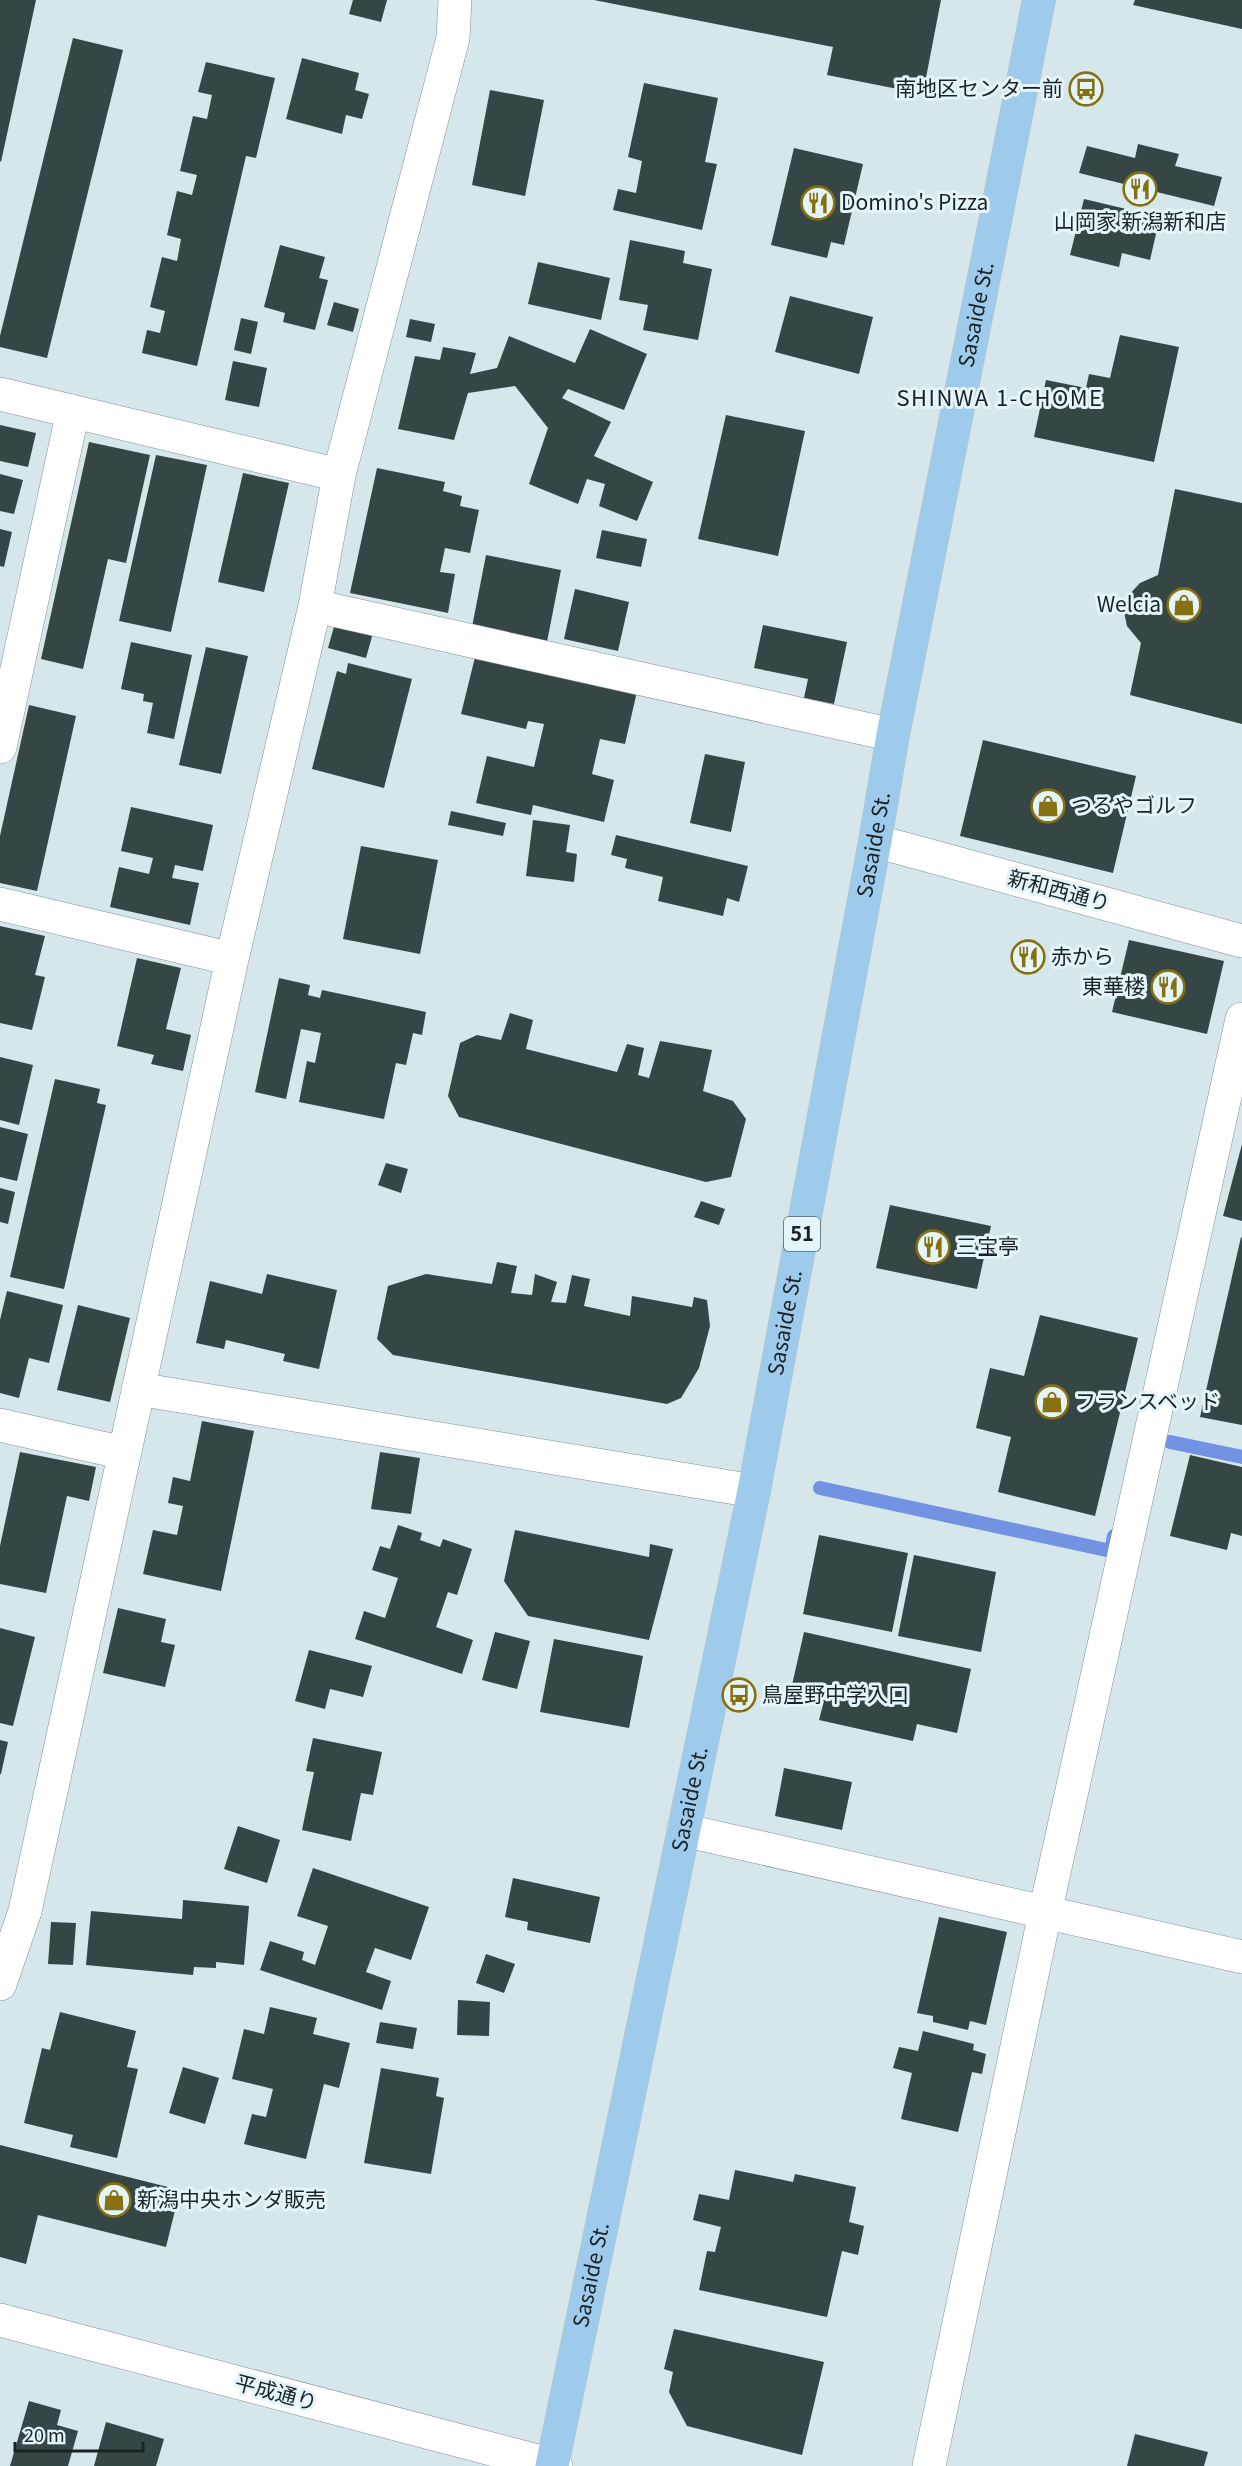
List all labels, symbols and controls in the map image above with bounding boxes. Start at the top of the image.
bus stop icon: 南地区センター前 [1068,71,1104,107]
place label: 南地区センター前 [895,72,1063,102]
restaurant icon: 山岡家 新潟新和店 [1122,171,1158,207]
restaurant icon: Domino's Pizza [800,185,836,221]
place label: Domino's Pizza [841,186,988,216]
place label: 山岡家 新潟新和店 [1054,205,1226,235]
street label: Sasaide St. [949,259,1000,370]
district label: SHINWA 1-CHOME [896,380,1104,412]
shop icon: Welcia [1166,587,1202,623]
place label: Welcia [1097,588,1161,618]
shop icon: つるやゴルフ [1030,788,1066,824]
street label: Sasaide St. [848,789,896,900]
place label: つるやゴルフ [1071,789,1197,819]
street label: 新和西通り [1005,861,1114,917]
restaurant icon: 赤から [1010,939,1046,975]
place label: 赤から [1051,940,1114,970]
restaurant icon: 東華楼 [1150,969,1186,1005]
place label: 東華楼 [1082,970,1145,1000]
road number: 51 [784,1217,820,1251]
restaurant icon: 三宝亭 [915,1229,951,1265]
place label: 三宝亭 [956,1230,1019,1260]
street label: Sasaide St. [759,1267,808,1378]
shop icon: フランスベッド [1034,1384,1070,1420]
place label: フランスベッド [1075,1385,1220,1415]
bus stop icon: 鳥屋野中学入口 [721,1677,757,1713]
place label: 鳥屋野中学入口 [762,1678,909,1708]
street label: Sasaide St. [663,1743,714,1854]
shop icon: 新潟中央ホンダ販売 [96,2182,132,2218]
place label: 新潟中央ホンダ販売 [137,2183,326,2213]
street label: Sasaide St. [564,2219,615,2330]
street label: 平成通り [232,2366,321,2416]
scale bar [15,2415,142,2453]
text: 20 m [24,2421,65,2447]

